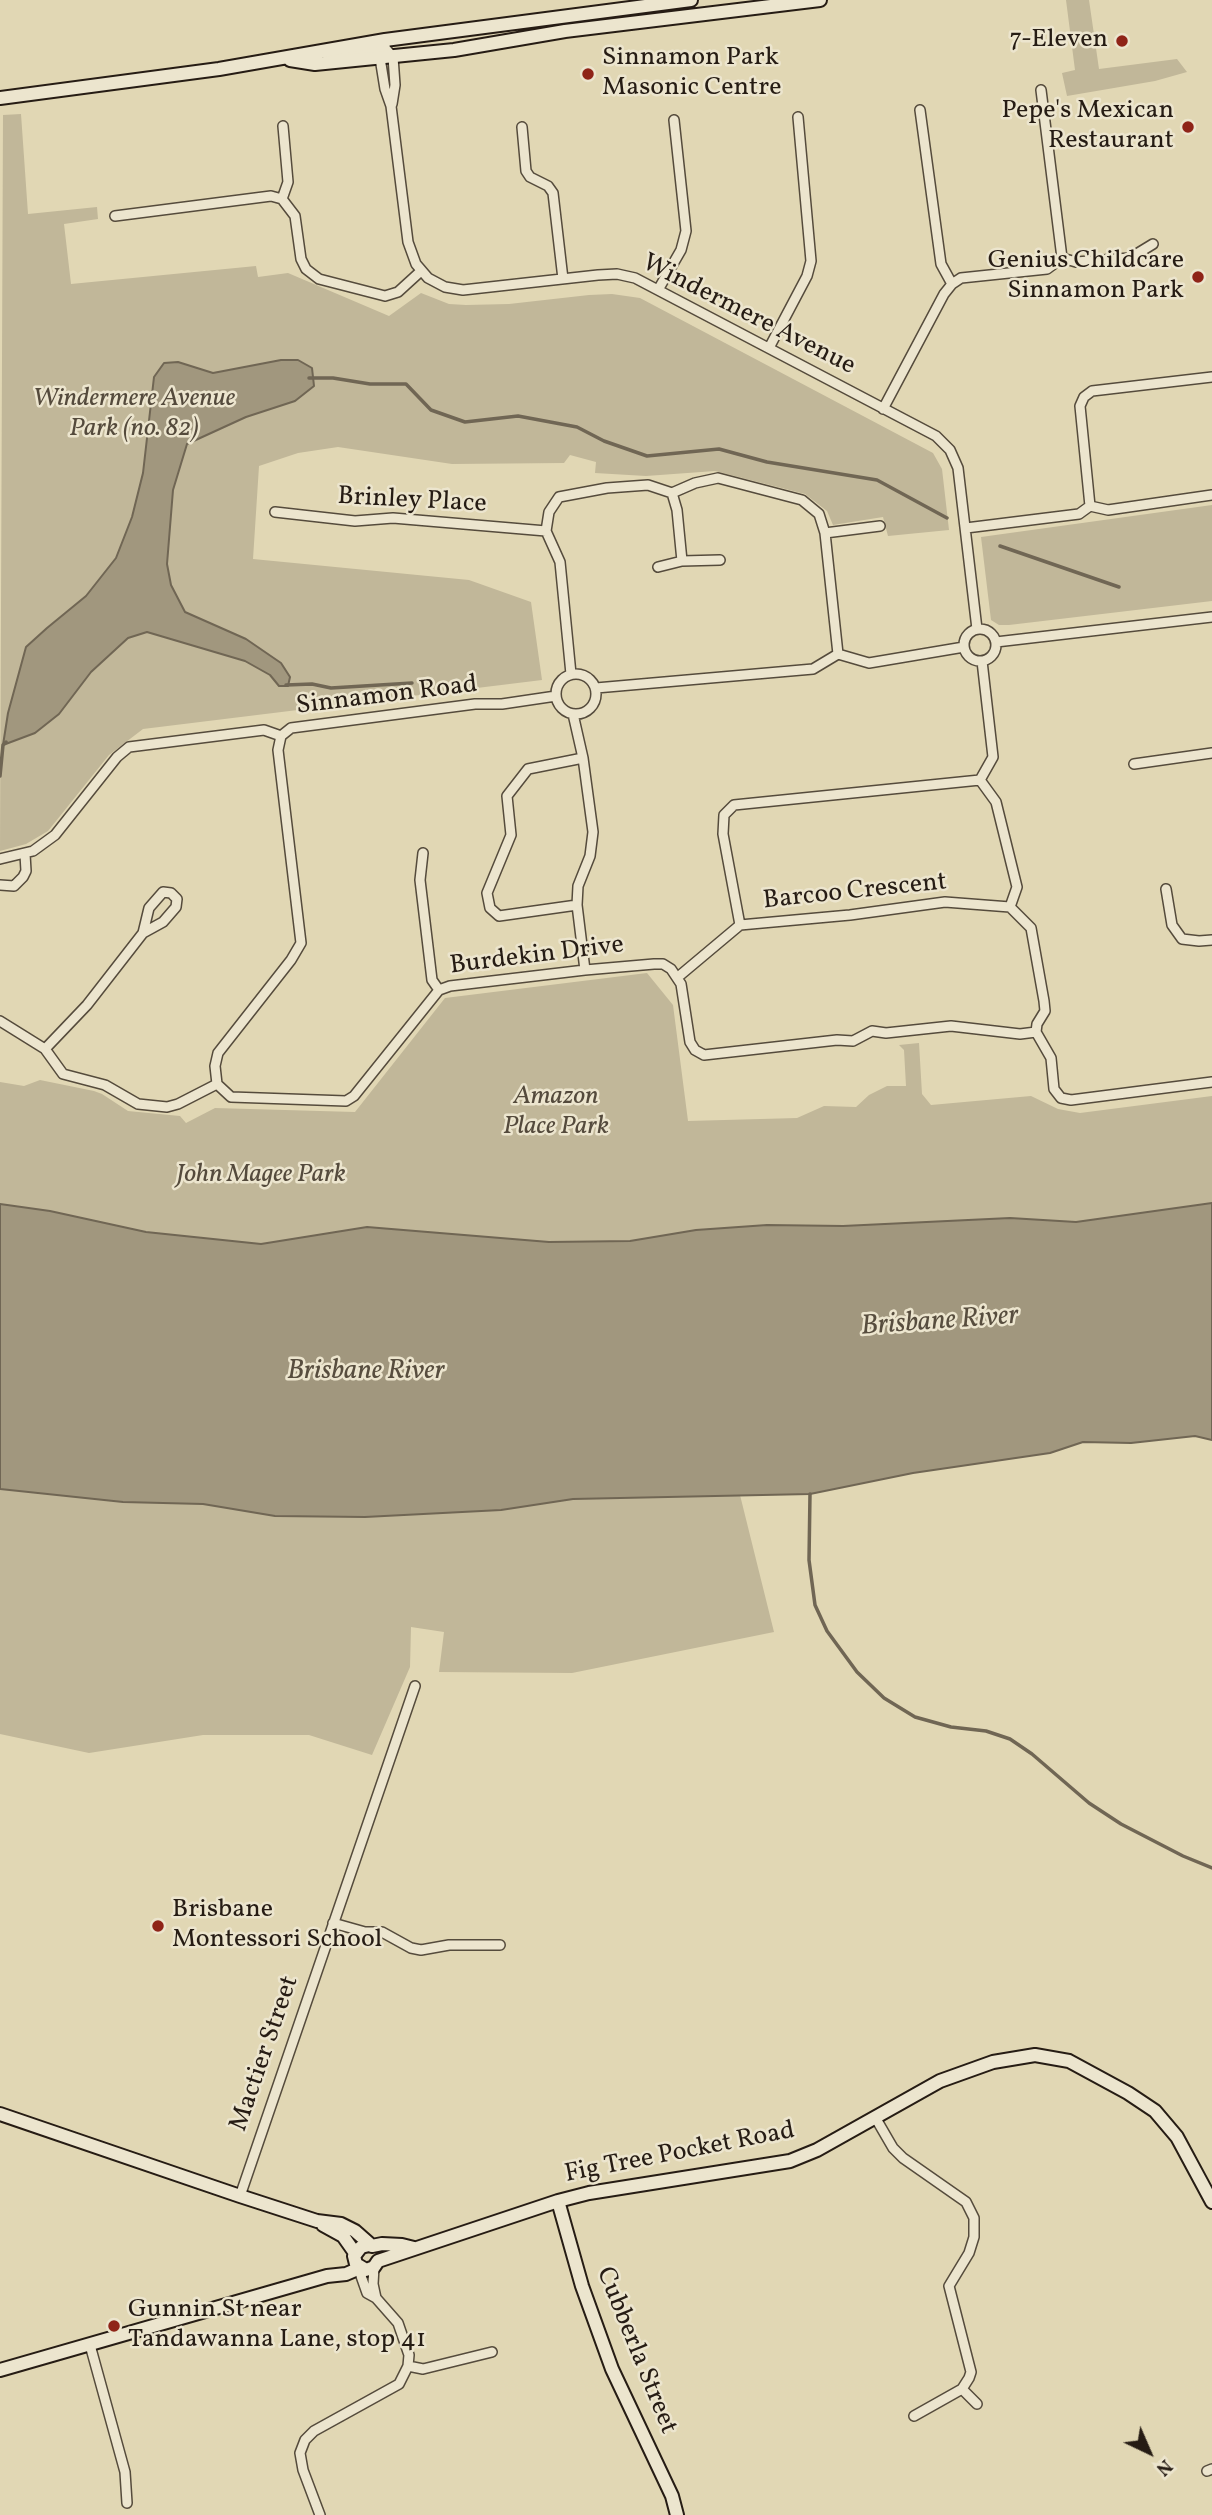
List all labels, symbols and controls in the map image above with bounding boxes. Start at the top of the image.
place label: 7-Eleven [1010,25,1108,57]
marker: 7-Eleven [1114,33,1130,49]
place label: Sinnamon Park Masonic Centre [602,43,781,104]
marker: Sinnamon Park Masonic Centre [580,66,596,82]
place label: Pepe's Mexican Restaurant [1001,96,1174,158]
marker: Pepe's Mexican Restaurant [1180,119,1196,135]
place label: Genius Childcare Sinnamon Park [988,246,1184,308]
street label: Windermere Avenue [636,249,860,383]
marker: Genius Childcare Sinnamon Park [1190,269,1206,285]
park label: Windermere Avenue Park (no. 82) [33,384,235,446]
street label: Brinley Place [337,483,487,521]
street label: Sinnamon Road [295,670,479,724]
street label: Barcoo Crescent [762,868,948,918]
street label: Burdekin Drive [448,931,626,983]
park label: Amazon Place Park [503,1082,609,1144]
park label: John Magee Park [176,1160,346,1192]
water label: Brisbane River [860,1301,1020,1345]
water label: Brisbane River [287,1356,445,1390]
place label: Brisbane Montessori School [172,1895,382,1956]
marker: Brisbane Montessori School [150,1918,166,1934]
street label: Mactier Street [225,1972,307,2136]
street label: Fig Tree Pocket Road [562,2116,798,2192]
street label: Cubberla Street [587,2263,683,2439]
place label: Gunnin St near Tandawanna Lane, stop 41 [128,2295,426,2356]
marker: Gunnin St near Tandawanna Lane, stop 41 [106,2318,122,2334]
north arrow [1114,2417,1184,2487]
text: N [1150,2453,1178,2481]

